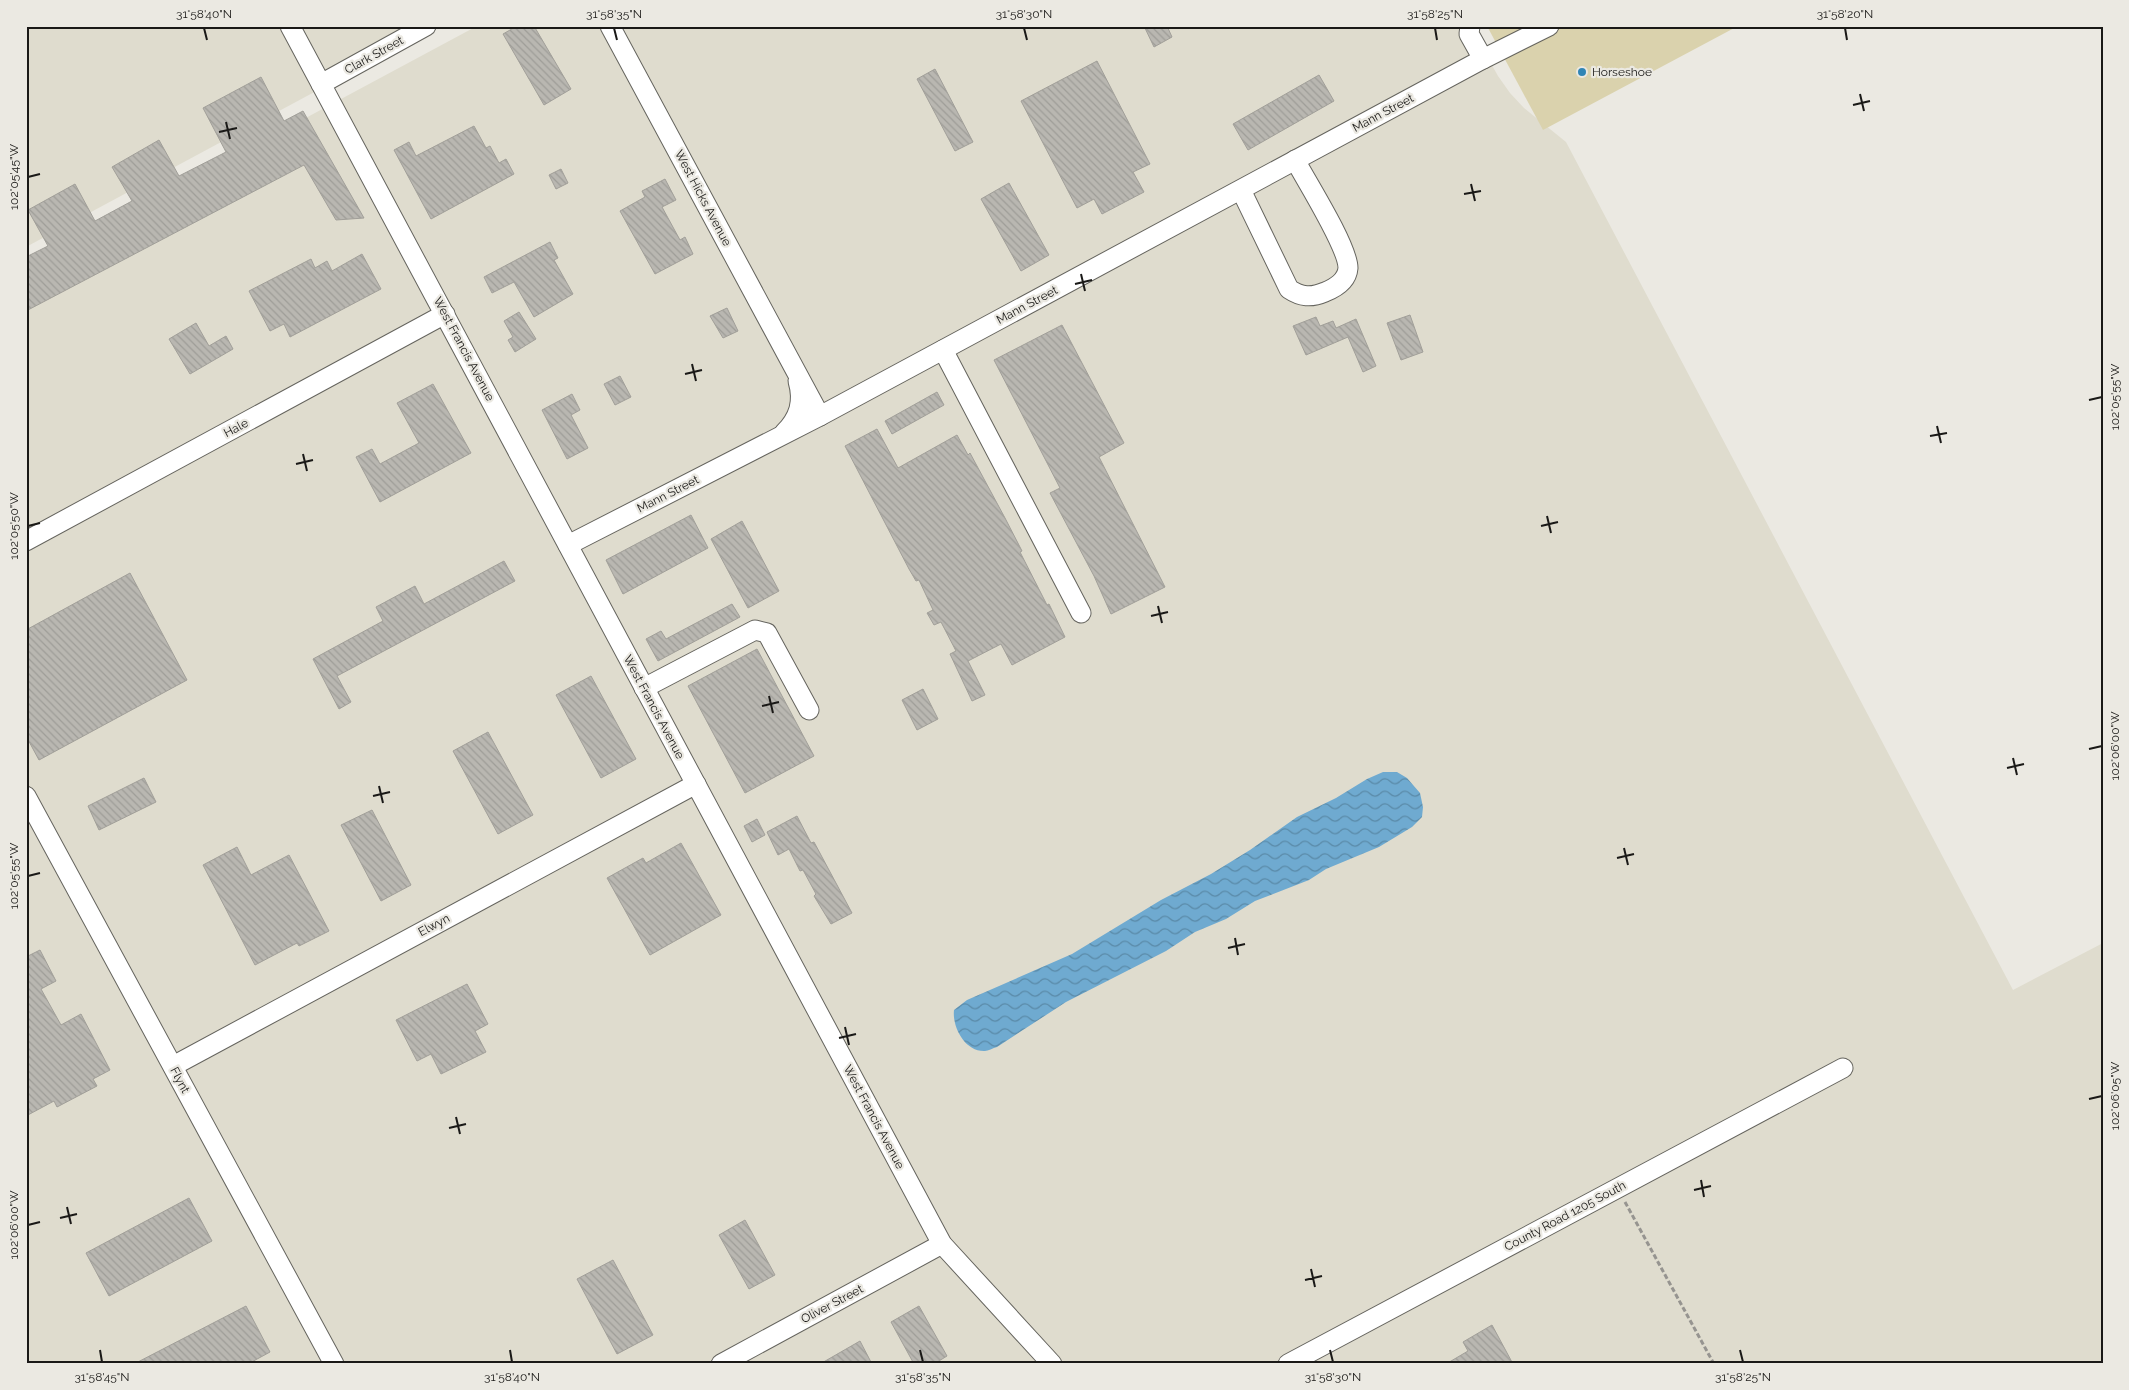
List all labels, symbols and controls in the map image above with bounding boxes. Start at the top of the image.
text: 31°58'40"N [176,7,232,21]
text: 31°58'35"N [586,7,642,21]
text: 31°58'30"N [996,7,1052,21]
text: 31°58'25"N [1407,7,1463,21]
text: 31°58'20"N [1817,7,1873,21]
street label: Clark Street [342,33,406,77]
place label: Horseshoe [1592,65,1652,79]
marker: Horseshoe [1576,66,1588,78]
street label: Mann Street [1350,91,1416,135]
text: 102°05'45"W [7,144,21,210]
street label: West Hicks Avenue [672,148,734,248]
street label: Mann Street [994,283,1060,327]
street label: West Francis Avenue [431,295,497,403]
text: 102°05'55"W [2108,363,2122,430]
street label: Hale [221,416,251,440]
street label: Mann Street [635,472,701,516]
text: 102°05'50"W [7,492,21,560]
street label: West Francis Avenue [621,653,687,761]
text: 102°06'00"W [2108,711,2122,781]
text: 102°05'55"W [7,842,21,909]
street label: Elwyn [416,911,452,939]
text: 102°06'05"W [2108,1061,2122,1130]
street label: West Francis Avenue [841,1063,907,1171]
street label: Flynt [167,1065,193,1095]
street label: County Road 1205 South [1502,1178,1628,1254]
text: 102°06'00"W [7,1190,21,1260]
street label: Oliver Street [799,1282,865,1326]
text: 31°58'45"N [74,1370,130,1384]
text: 31°58'40"N [484,1370,540,1384]
text: 31°58'35"N [895,1370,951,1384]
text: 31°58'30"N [1305,1370,1361,1384]
text: 31°58'25"N [1715,1370,1771,1384]

